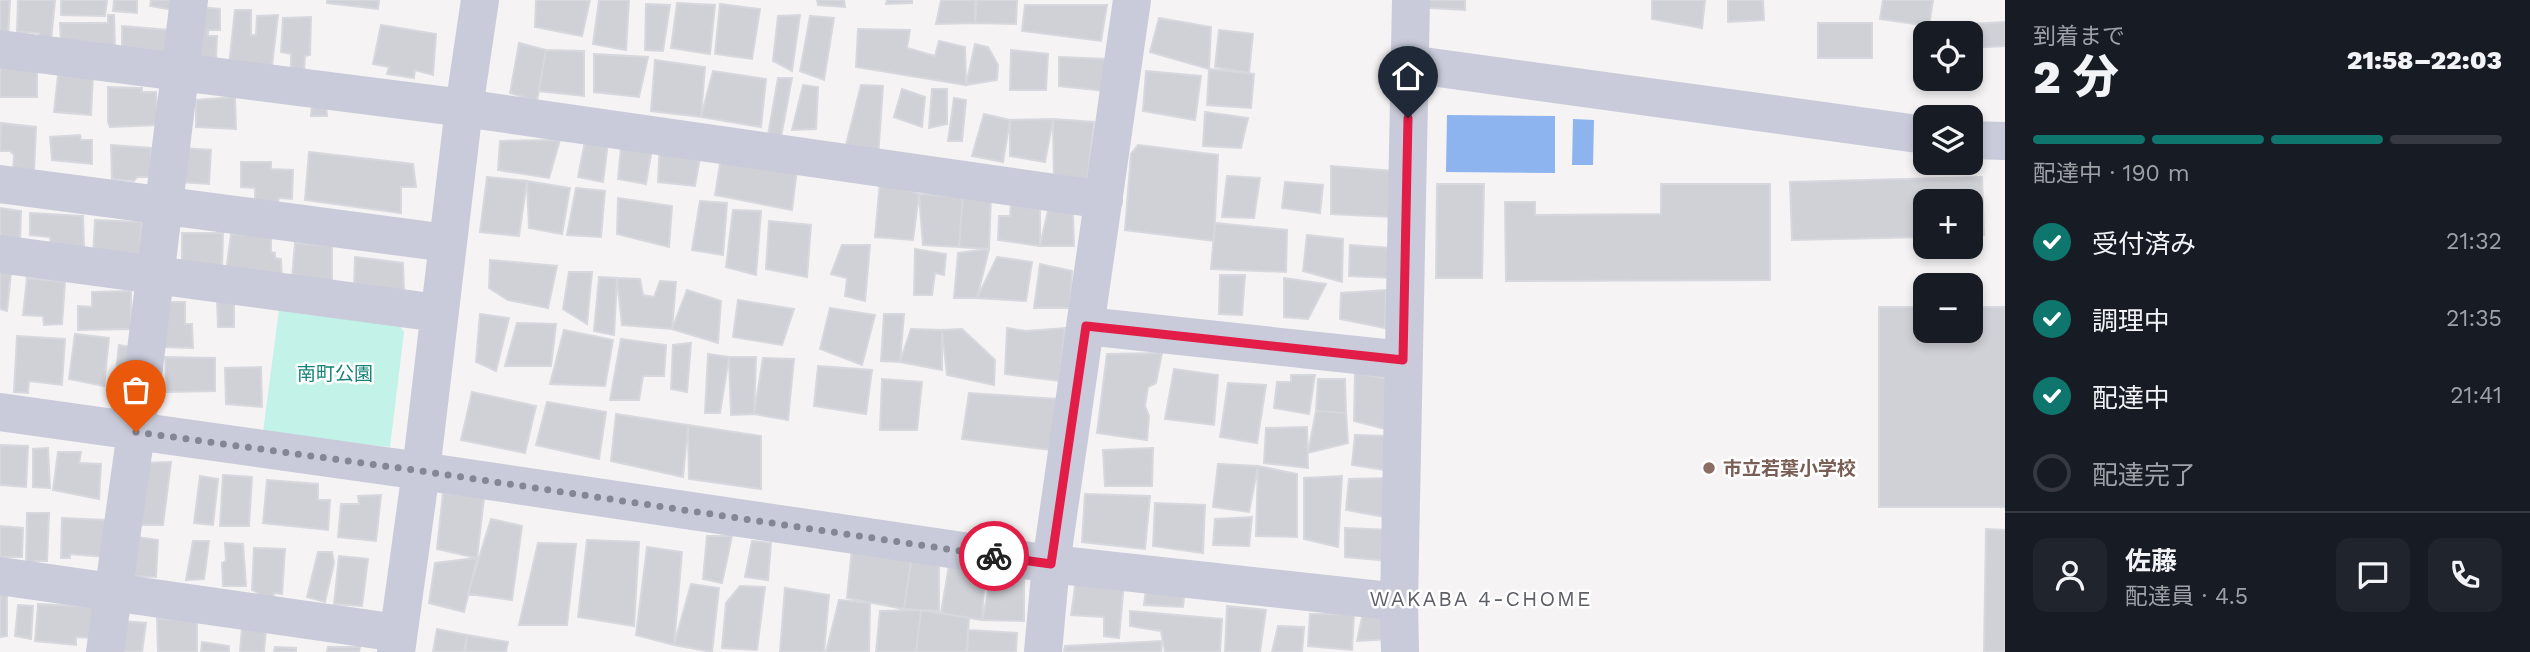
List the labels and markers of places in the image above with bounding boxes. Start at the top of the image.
pin [1378,46,1438,118]
pin [106,360,166,432]
place label: 市立若葉小学校 [1723,457,1856,480]
marker: 市立若葉小学校 [1701,460,1717,476]

